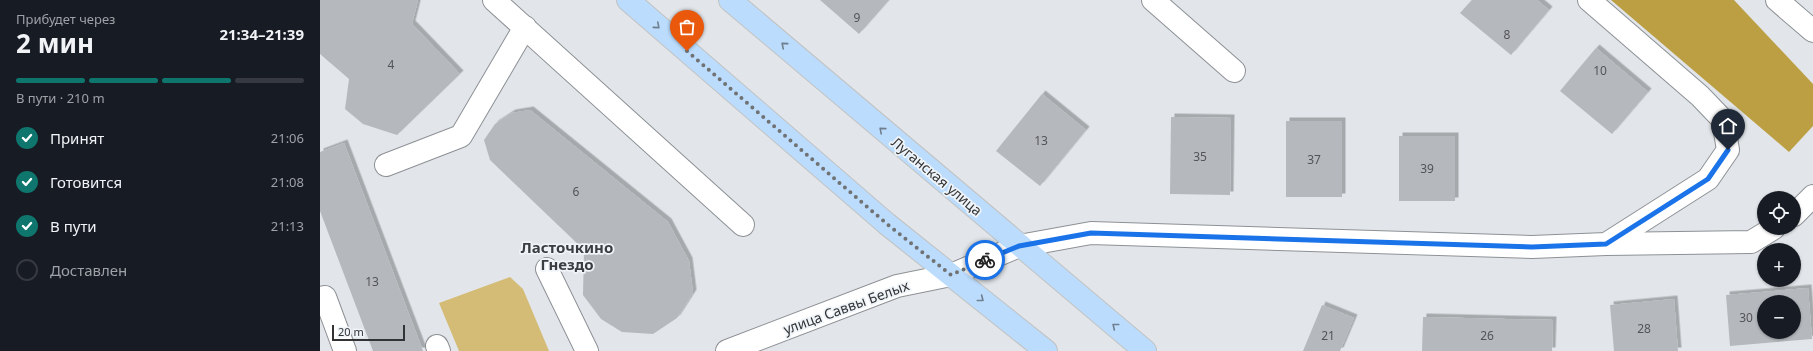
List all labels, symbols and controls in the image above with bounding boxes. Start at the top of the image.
house number: 9 [854,9,861,26]
text: Прибудет через [16,10,115,28]
pin [670,10,704,51]
icon: bag [676,16,698,38]
one-way arrow [653,21,660,28]
text: 21:34–21:39 [219,24,304,44]
text: 2 мин [16,25,94,61]
house number: 8 [1504,26,1511,43]
one-way arrow [781,43,788,50]
house number: 4 [388,56,395,73]
house number: 10 [1593,62,1607,79]
text: В пути · 210 m [16,89,105,107]
pin [1711,109,1745,150]
icon: home [1717,115,1739,137]
icon: check [16,127,38,149]
text: Принят [50,128,104,148]
one-way arrow [880,128,887,135]
text: 21:06 [271,129,304,147]
house number: 13 [1034,132,1048,149]
street label: Луганская улица [888,133,986,219]
house number: 35 [1193,148,1207,165]
house number: 37 [1307,151,1321,168]
house number: 39 [1420,160,1434,177]
icon: check [16,171,38,193]
text: Готовится [50,172,122,192]
text: 21:08 [271,173,304,191]
house number: 6 [573,183,580,200]
map controls [1757,191,1801,339]
button: locate [1757,191,1801,235]
icon: check [16,215,38,237]
text: В пути [50,216,97,236]
text: 21:13 [271,217,304,235]
district label: Ласточкино Гнездо [521,237,613,274]
courier [965,240,1005,280]
button: + [1757,243,1801,287]
icon: bike [974,249,996,271]
text: Доставлен [50,260,127,280]
house number: 13 [365,273,379,290]
street label: улица Саввы Белых [781,275,912,339]
one-way arrow [977,295,984,302]
button: − [1757,295,1801,339]
house number: 30 [1739,309,1753,326]
house number: 28 [1637,320,1651,337]
scale bar [332,323,405,342]
text: 20 m [338,324,364,339]
one-way arrow [1112,324,1120,331]
house number: 21 [1321,327,1335,344]
house number: 26 [1480,327,1494,344]

